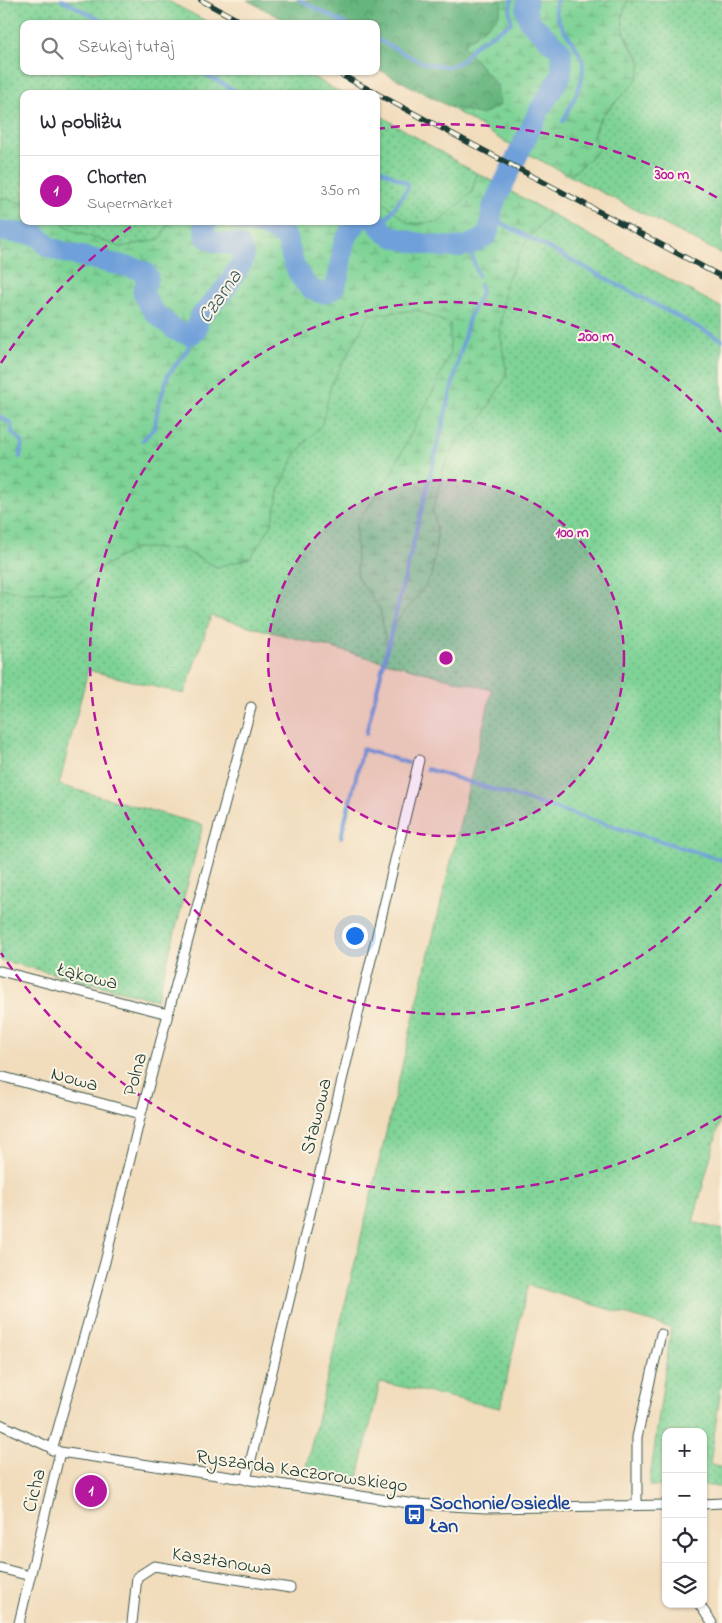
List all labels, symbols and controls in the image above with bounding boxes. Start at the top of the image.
search box [20,20,380,75]
icon: search [38,34,66,62]
text: Szukaj tutaj [78,34,174,61]
text: W pobliżu [40,108,122,138]
text: 300 m [654,164,690,186]
text: Chorten [87,165,147,192]
text: 1 [53,179,59,203]
text: 350 m [321,179,360,203]
text: Supermarket [87,192,173,216]
water label: Czarna [191,263,250,330]
text: 200 m [577,326,614,348]
text: 100 m [555,522,589,544]
centre of rings [437,649,455,667]
your location [342,923,368,949]
street label: Łąkowa [53,956,121,999]
street label: Polna [117,1050,156,1100]
street label: Nowa [48,1060,101,1101]
street label: Stawowa [294,1075,341,1158]
map controls [662,1428,707,1608]
button: + [662,1428,707,1473]
street label: Ryszarda Kaczorowskiego [194,1443,409,1503]
street label: Cicha [16,1466,55,1515]
pin: 1 [75,1472,107,1510]
button: − [662,1473,707,1518]
place label: Sochonie/Osiedle Łan [429,1490,571,1542]
bus stop icon: Sochonie/Osiedle Łan [402,1502,426,1526]
button: locate [662,1518,707,1563]
street label: Kasztanowa [170,1540,274,1585]
button: layers [662,1563,707,1608]

